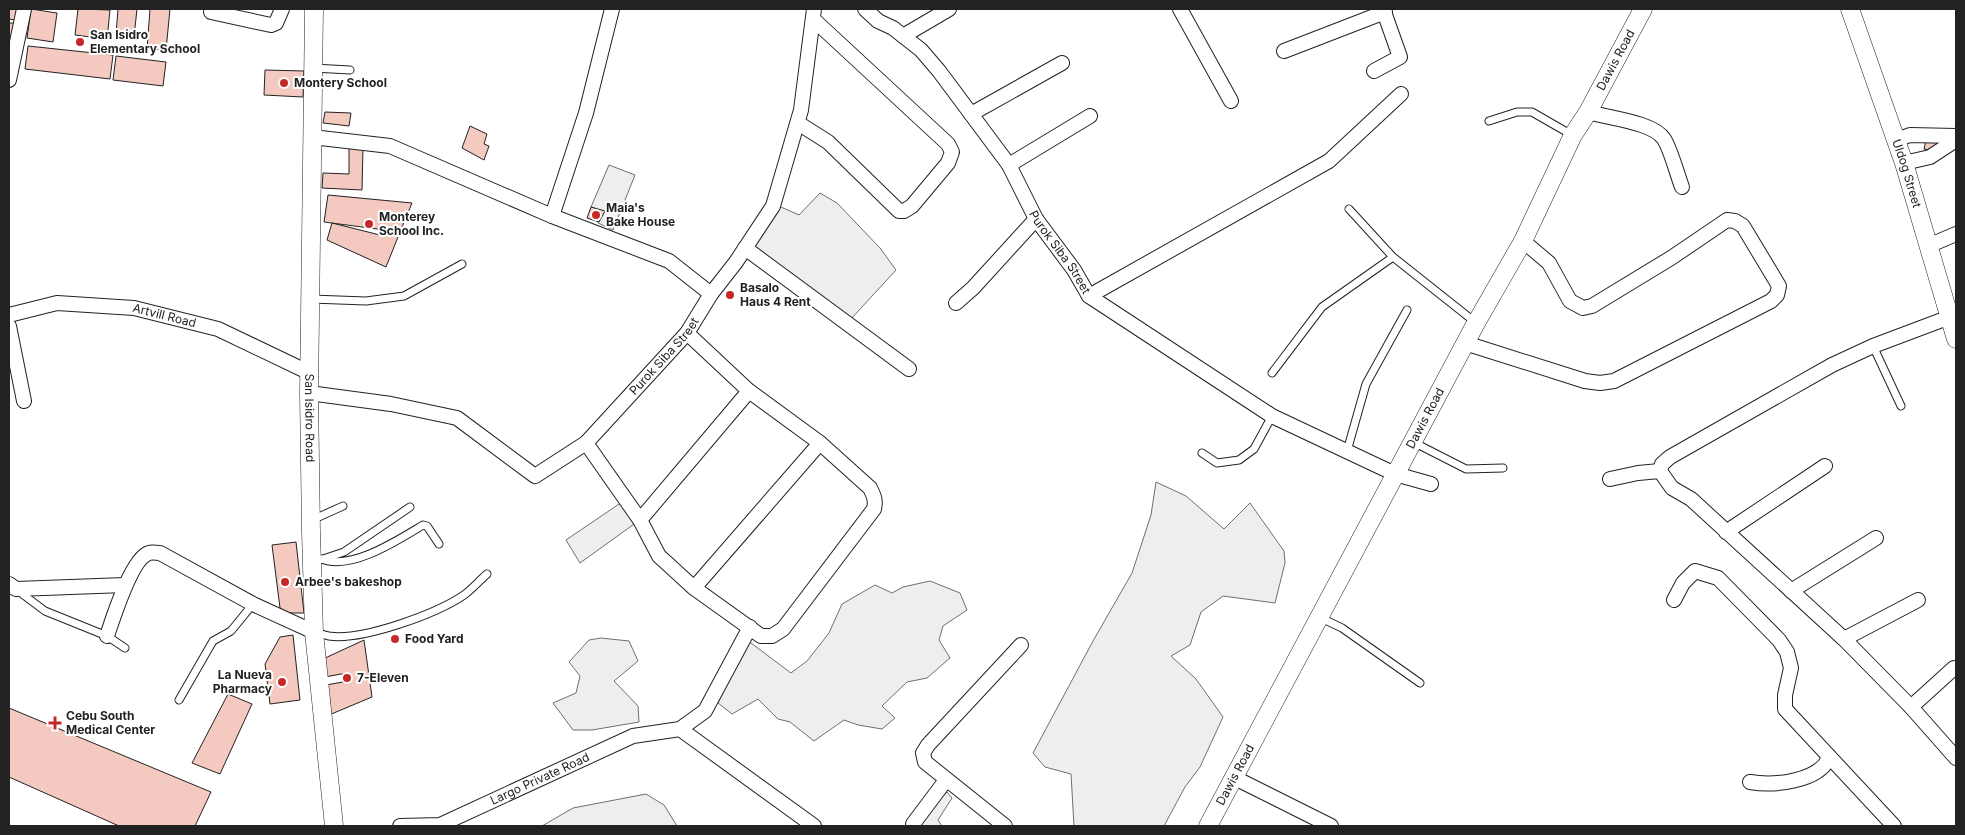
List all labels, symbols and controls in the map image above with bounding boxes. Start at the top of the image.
place label: San Isidro Elementary School [90,27,200,56]
street label: Dawis Road [1593,27,1638,93]
marker: San Isidro Elementary School [74,36,86,48]
place label: Montery School [294,75,387,90]
marker: Montery School [278,77,290,89]
street label: Uldog Street [1889,137,1925,209]
place label: Maia's Bake House [606,200,675,229]
street label: Purok Siba Street [1026,208,1094,297]
place label: Monterey School Inc. [379,209,444,238]
marker: Maia's Bake House [590,209,602,221]
marker: Monterey School Inc. [363,218,375,230]
place label: Basalo Haus 4 Rent [740,280,811,309]
marker: Basalo Haus 4 Rent [724,289,736,301]
street label: Artvill Road [131,300,198,330]
street label: Purok Siba Street [626,315,702,398]
street label: San Isidro Road [302,374,318,462]
street label: Dawis Road [1402,385,1447,451]
place label: Arbee's bakeshop [295,574,402,589]
marker: Arbee's bakeshop [279,576,291,588]
place label: Food Yard [405,631,464,646]
marker: Food Yard [389,633,401,645]
place label: La Nueva Pharmacy [213,667,273,696]
place label: 7-Eleven [357,670,409,685]
marker: 7-Eleven [341,672,353,684]
marker: La Nueva Pharmacy [276,676,288,688]
place label: Cebu South Medical Center [66,708,155,737]
marker: Cebu South Medical Center [48,716,62,730]
street label: Dawis Road [1212,742,1257,808]
street label: Largo Private Road [488,749,592,808]

